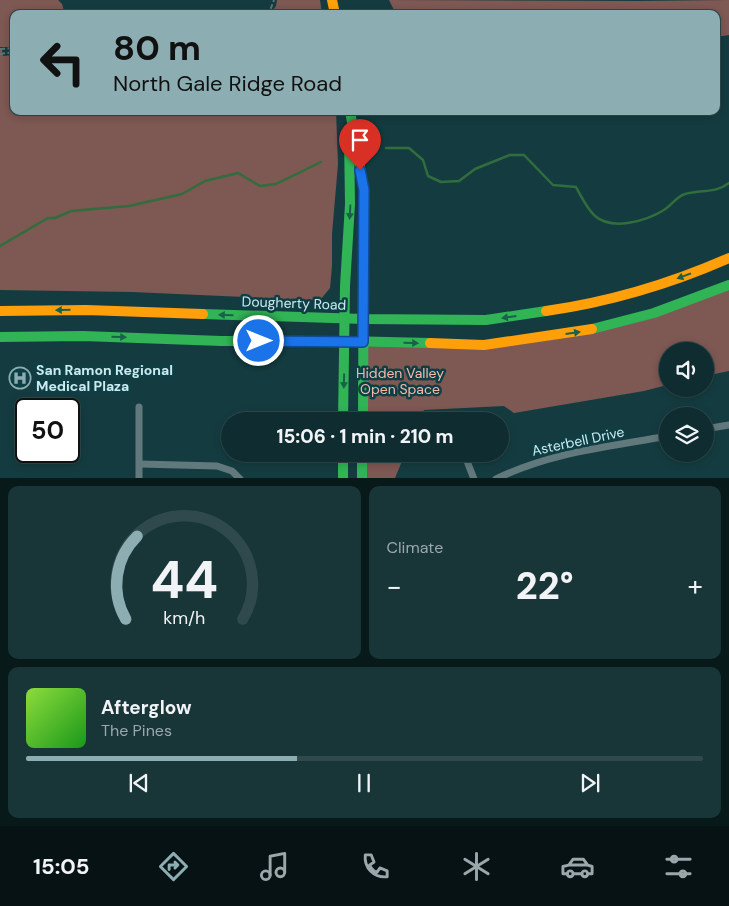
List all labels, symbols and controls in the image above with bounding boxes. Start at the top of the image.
text: 80 m [113,25,201,71]
icon: left [30,30,95,95]
text: North Gale Ridge Road [113,69,342,98]
pin [339,119,381,170]
icon: arrive [346,126,374,154]
one-way arrow [345,205,353,221]
one-way arrow [676,272,691,280]
street label: Dougherty Road [241,292,347,314]
one-way arrow [55,306,71,314]
one-way arrow [218,311,234,319]
one-way arrow [501,313,517,321]
position arrow [232,314,284,366]
one-way arrow [565,329,581,337]
one-way arrow [111,334,127,342]
one-way arrow [404,339,420,347]
map controls [659,342,714,462]
button: sound [659,342,714,397]
place label: San Ramon Regional Medical Plaza [36,361,173,395]
park label: Hidden Valley Open Space [356,364,444,398]
hospital icon: San Ramon Regional Medical Plaza [8,366,32,390]
one-way arrow [339,374,347,390]
speed limit sign: 50 [15,398,80,463]
button: layers [659,407,714,462]
street label: Asterbell Drive [530,422,626,460]
text: 15:06 · 1 min · 210 m [277,424,453,449]
text: Climate [387,537,443,558]
text: 44 [150,546,218,614]
text: 22° [516,561,574,611]
text: − [387,568,402,605]
text: + [688,568,703,605]
text: km/h [163,606,205,630]
text: Afterglow [101,695,192,720]
text: The Pines [101,720,172,741]
icon: previous [125,769,153,797]
icon: pause [350,769,378,797]
icon: next [576,769,604,797]
icon: directions [156,849,191,884]
icon: music [257,849,292,884]
icon: phone [358,849,393,884]
icon: climate [459,849,494,884]
icon: car [560,849,595,884]
icon: filters [661,849,696,884]
text: 15:05 [33,852,89,881]

